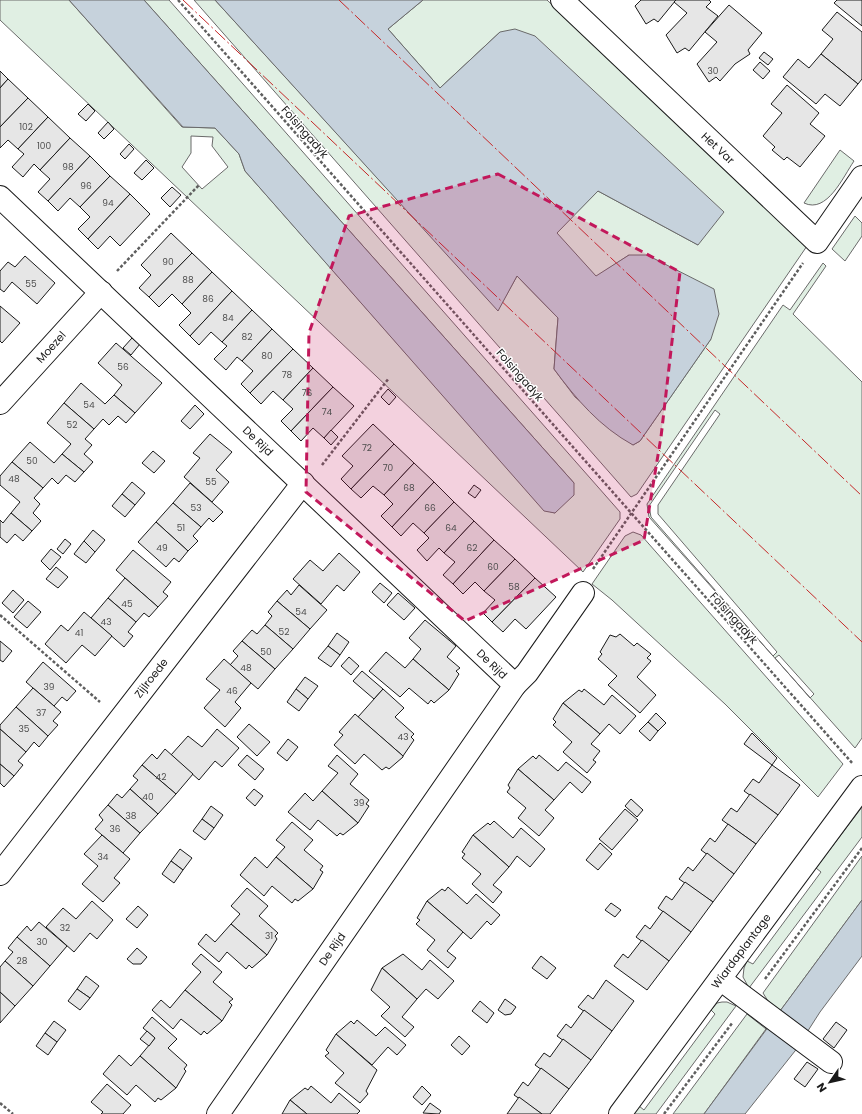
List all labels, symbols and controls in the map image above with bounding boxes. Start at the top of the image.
house number: 30 [708,65,719,77]
street label: Folsingadyk [278,102,333,162]
house number: 102 [19,121,33,133]
street label: Het Var [698,128,738,168]
house number: 100 [37,140,51,152]
house number: 98 [62,161,74,173]
house number: 96 [80,180,92,192]
house number: 94 [102,197,114,209]
house number: 90 [162,256,174,268]
house number: 88 [182,274,194,286]
house number: 55 [25,278,37,290]
house number: 86 [202,293,214,305]
house number: 84 [222,312,234,324]
street label: Moezel [32,328,70,366]
house number: 82 [242,331,252,343]
street label: Folsingadyk [493,345,548,405]
house number: 80 [261,350,273,362]
house number: 56 [117,361,129,373]
house number: 78 [282,369,293,381]
house number: 76 [302,387,313,399]
house number: 54 [83,399,95,411]
house number: 74 [322,406,333,418]
house number: 52 [67,419,77,431]
street label: De Rijd [239,422,277,460]
house number: 72 [362,442,372,454]
house number: 50 [26,455,38,467]
house number: 70 [383,462,394,474]
house number: 48 [8,473,20,485]
house number: 55 [205,476,217,488]
house number: 68 [403,482,415,494]
house number: 53 [191,502,201,514]
house number: 66 [424,502,436,514]
house number: 51 [177,522,185,534]
house number: 64 [445,522,457,534]
house number: 49 [156,542,168,554]
house number: 62 [467,542,477,554]
house number: 60 [487,561,499,573]
house number: 58 [508,581,520,593]
street label: Folsingadyk [706,589,762,648]
house number: 45 [121,598,133,610]
house number: 54 [295,606,307,618]
house number: 43 [101,616,111,628]
house number: 52 [279,626,289,638]
house number: 41 [75,627,83,639]
street label: De Rijd [473,645,511,683]
house number: 50 [260,646,272,658]
street label: Zijlroede [130,655,172,701]
house number: 48 [240,662,252,674]
house number: 39 [44,681,55,693]
house number: 46 [226,685,238,697]
house number: 37 [36,707,46,719]
house number: 35 [19,723,30,735]
house number: 43 [398,731,408,743]
house number: 42 [156,771,166,783]
house number: 40 [142,791,154,803]
house number: 39 [354,797,365,809]
house number: 38 [126,810,137,822]
house number: 36 [109,823,121,835]
house number: 34 [98,851,109,863]
street label: Wiardaplantage [707,910,775,992]
house number: 32 [60,922,70,934]
street label: De Rijd [315,929,349,969]
house number: 31 [265,930,273,942]
house number: 30 [37,936,48,948]
house number: 28 [17,955,28,967]
north arrow [810,1062,850,1102]
text: N [813,1080,831,1095]

